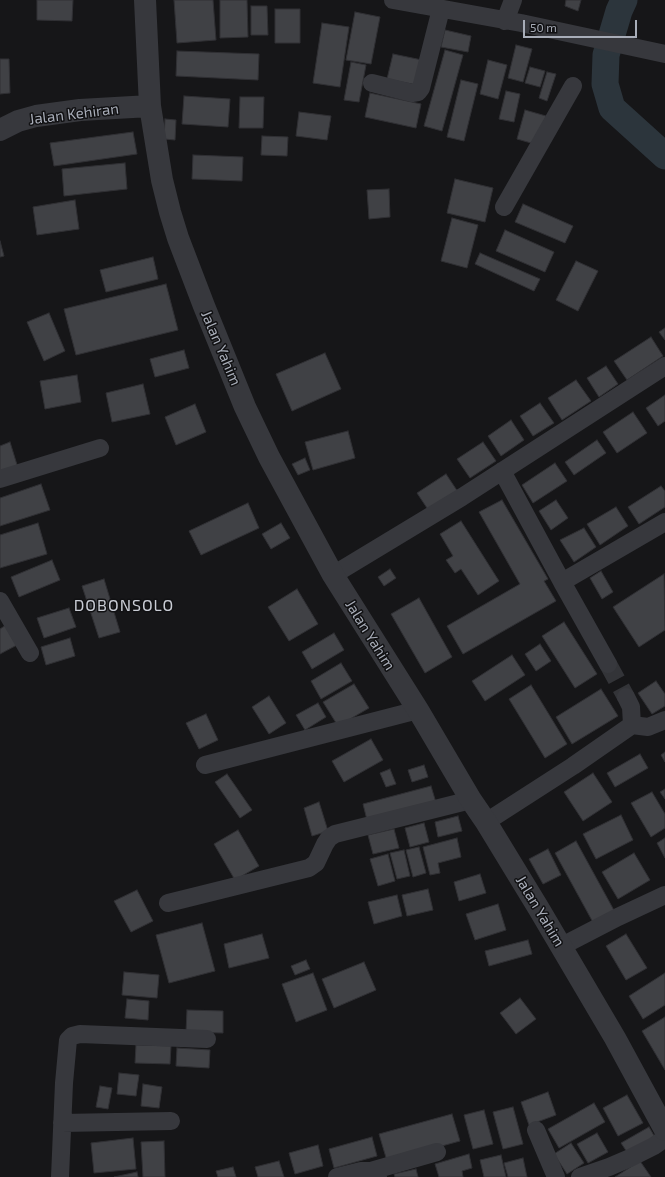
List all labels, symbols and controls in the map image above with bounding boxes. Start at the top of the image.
scale bar [525,12,639,38]
text: 50 m [530,20,557,34]
street label: Jalan Kehiran [28,100,120,128]
street label: Jalan Yahim [197,308,245,388]
district label: DOBONSOLO [74,596,174,616]
street label: Jalan Yahim [341,596,399,674]
street label: Jalan Yahim [512,872,568,950]

